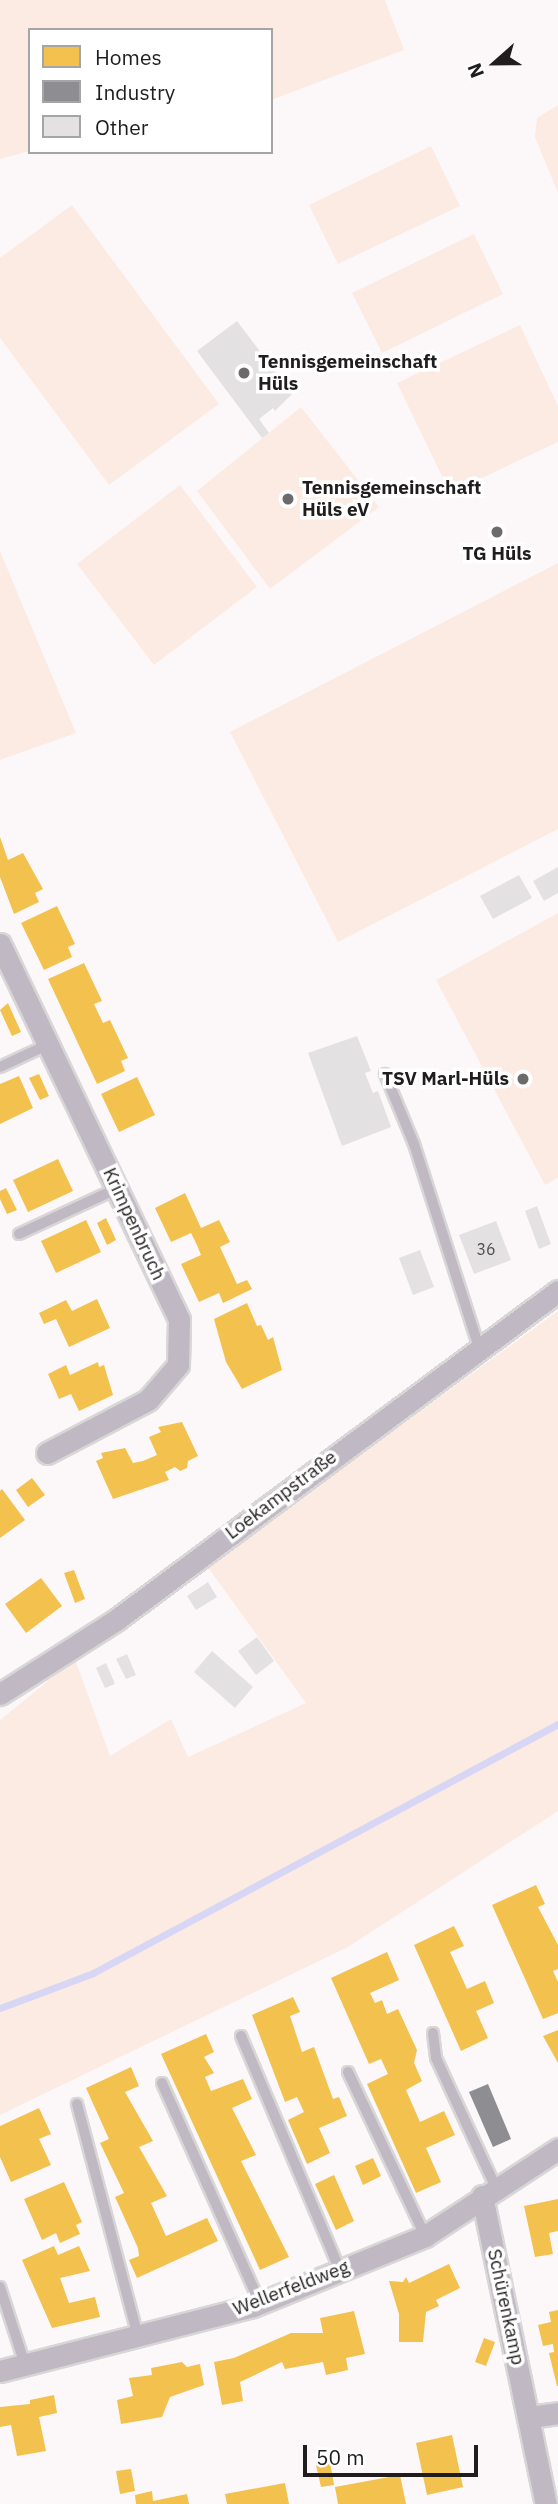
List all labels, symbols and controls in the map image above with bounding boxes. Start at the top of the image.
legend [28,28,273,154]
north arrow [460,28,530,98]
text: Homes [95,43,162,71]
text: N [462,60,489,81]
text: Industry [95,78,175,106]
text: Other [95,113,148,141]
place label: Tennisgemeinschaft Hüls [258,351,437,395]
marker: Tennisgemeinschaft Hüls [236,365,252,381]
place label: Tennisgemeinschaft Hüls eV [302,477,481,521]
marker: Tennisgemeinschaft Hüls eV [280,491,296,507]
marker: TG Hüls [489,524,505,540]
place label: TG Hüls [462,543,532,565]
place label: TSV Marl-Hüls [382,1068,509,1090]
marker: TSV Marl-Hüls [515,1071,531,1087]
street label: Krimpenbruch [98,1164,170,1284]
house number: 36 [476,1239,496,1259]
street label: Loekampstraße [221,1446,341,1544]
street label: Schürenkamp [483,2247,529,2367]
street label: Wellerfeldweg [230,2255,352,2321]
scale bar [306,2430,481,2474]
text: 50 m [316,2443,365,2471]

